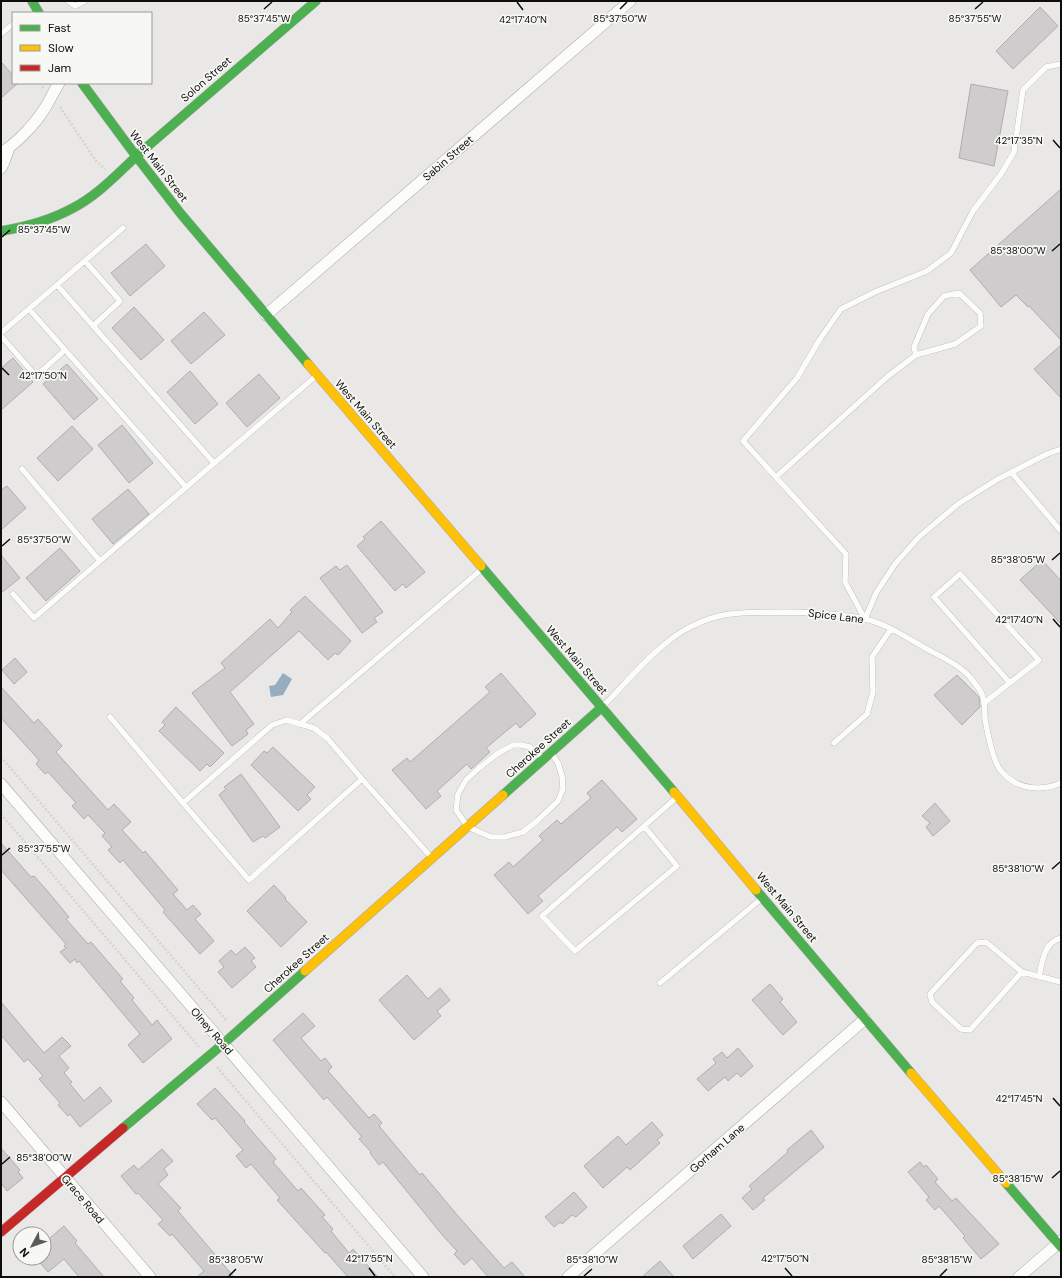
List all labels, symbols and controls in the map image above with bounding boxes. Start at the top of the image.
legend [12,12,152,84]
text: 85°37'45"W [238,12,291,25]
text: 85°37'50"W [593,12,647,25]
text: 85°37'55"W [949,12,1002,25]
text: 42°17'40"N [499,13,547,26]
text: Fast [48,20,71,36]
text: Slow [48,40,74,56]
street label: Solon Street [178,53,234,105]
text: Jam [48,60,71,76]
street label: West Main Street [127,127,191,205]
street label: Sabin Street [420,132,476,184]
text: 42°17'35"N [995,134,1043,147]
text: 85°37'45"W [18,223,71,236]
text: 85°38'00"W [990,244,1046,257]
text: 42°17'50"N [19,369,67,382]
street label: West Main Street [332,377,400,451]
text: 85°37'50"W [17,533,71,546]
text: 85°38'05"W [991,553,1046,566]
street label: Spice Lane [807,606,865,626]
text: 42°17'40"N [995,613,1043,626]
street label: West Main Street [543,623,611,697]
street label: Cherokee Street [503,715,573,781]
text: 85°37'55"W [18,842,71,855]
text: 85°38'10"W [992,862,1044,875]
street label: West Main Street [754,869,820,945]
street label: Cherokee Street [261,930,331,996]
street label: Olney Road [188,1005,236,1058]
text: 42°17'45"N [996,1092,1043,1105]
street label: Gorham Lane [687,1120,747,1176]
text: 85°38'00"W [16,1151,72,1164]
street label: Grace Road [59,1172,108,1226]
text: 85°38'15"W [993,1172,1044,1185]
north arrow [12,1226,52,1266]
text: N [17,1245,32,1260]
text: 42°17'55"N [345,1252,393,1265]
text: 42°17'50"N [761,1252,809,1265]
text: 85°38'05"W [209,1253,264,1266]
text: 85°38'10"W [566,1253,618,1266]
text: 85°38'15"W [922,1253,973,1266]

